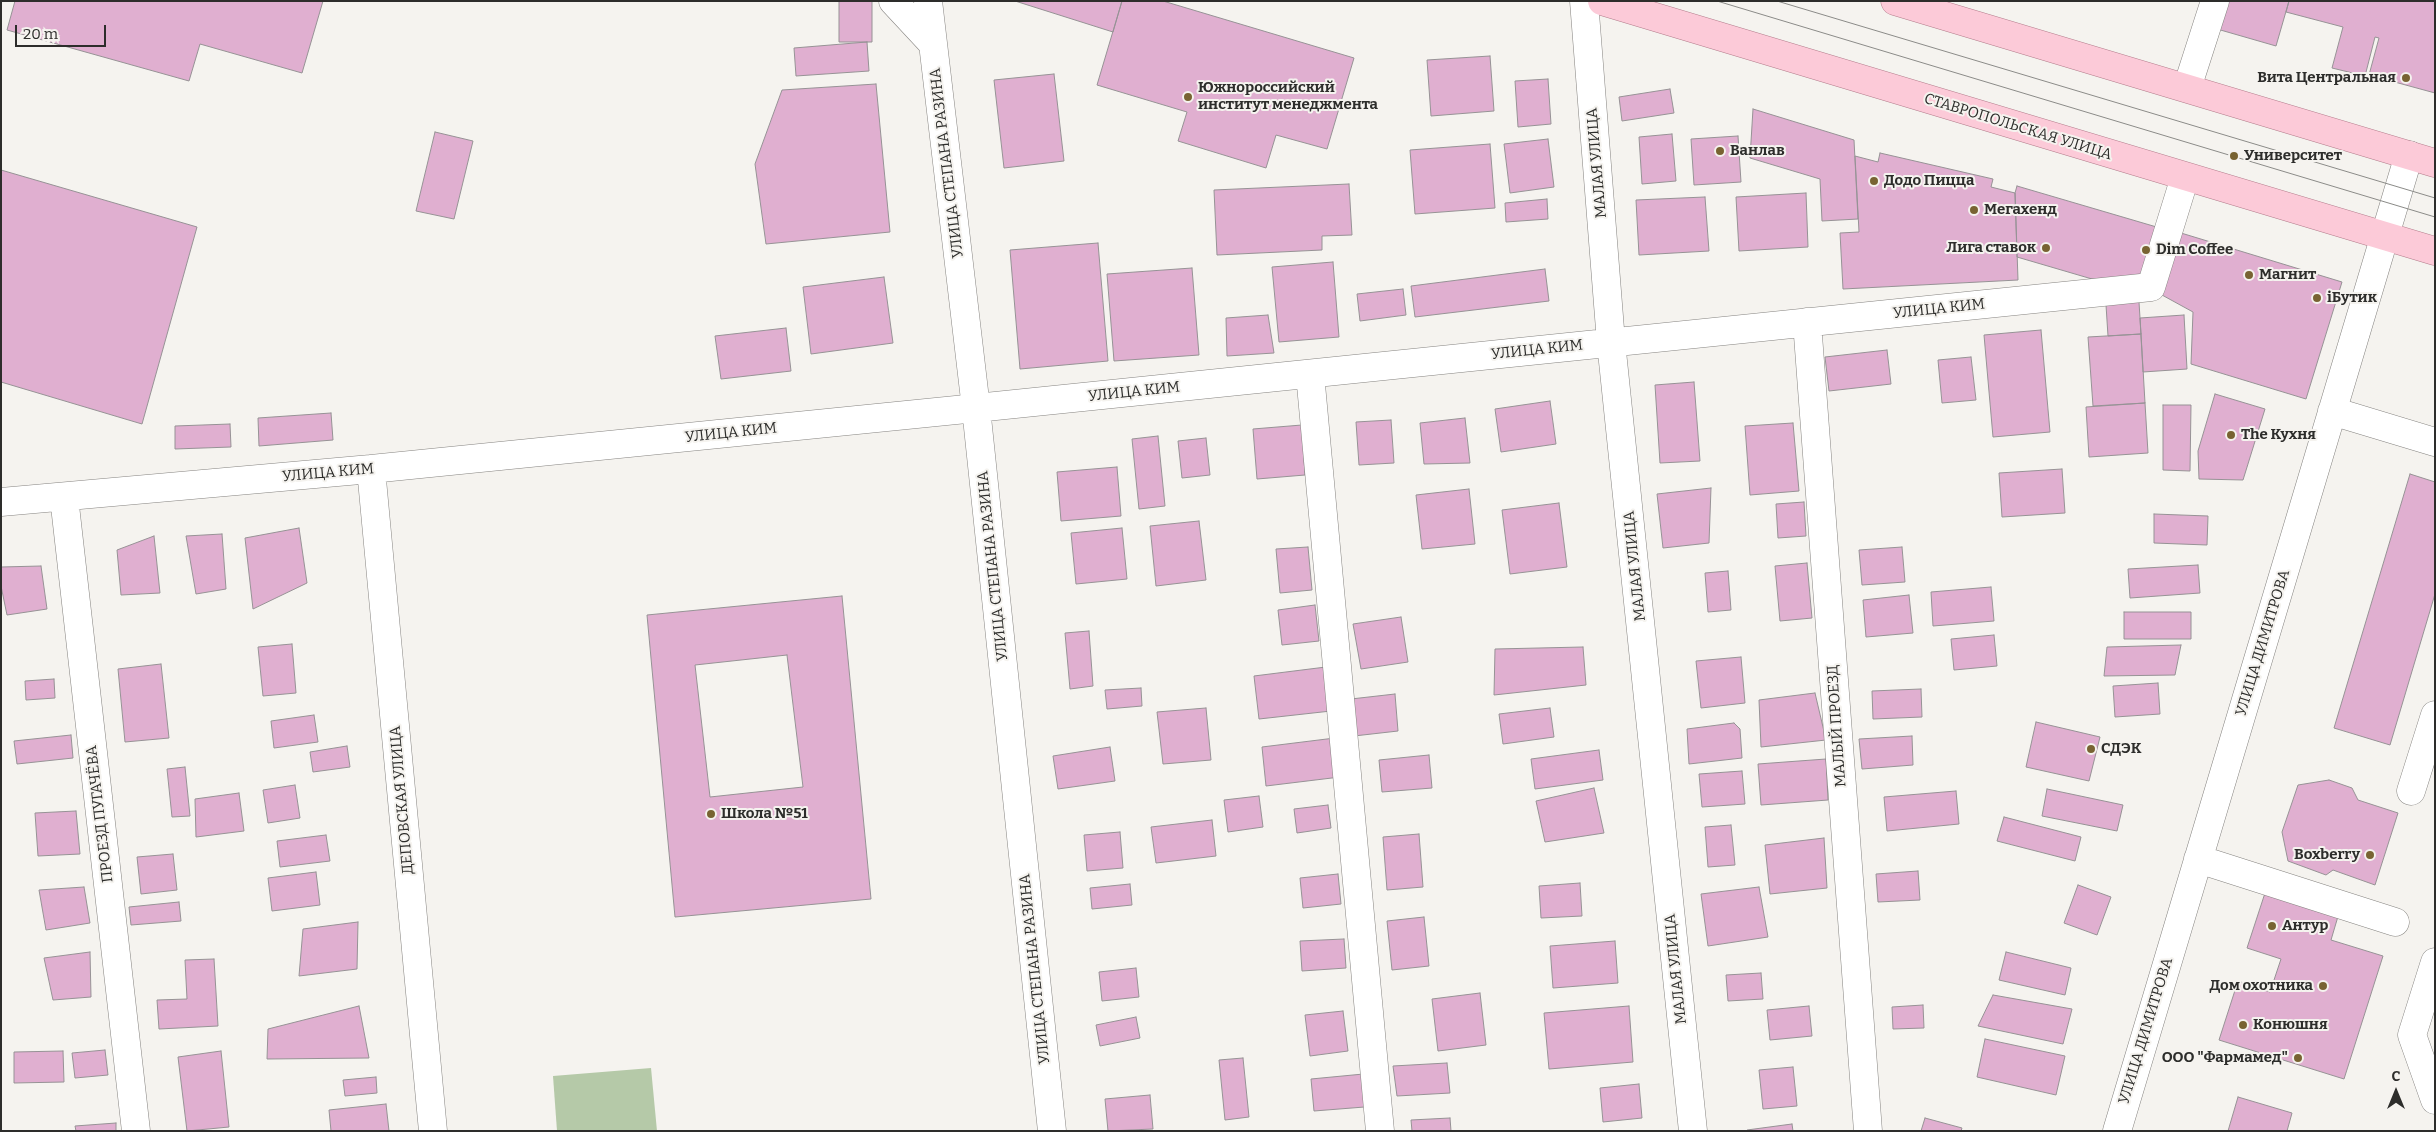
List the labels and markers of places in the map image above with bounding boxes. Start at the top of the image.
place label: Вита Центральная [2257,69,2396,87]
marker: Вита Центральная [2400,72,2412,84]
place label: Южнороссийский институт менеджмента [1198,79,1378,114]
marker: Южнороссийский институт менеджмента [1182,91,1194,103]
place label: Ванлав [1730,142,1785,160]
marker: Ванлав [1714,145,1726,157]
place label: Университет [2244,147,2342,165]
marker: Университет [2228,150,2240,162]
place label: Додо Пицца [1884,172,1974,190]
marker: Додо Пицца [1868,175,1880,187]
place label: Мегахенд [1984,201,2057,219]
marker: Мегахенд [1968,204,1980,216]
place label: Лига ставок [1946,239,2036,257]
place label: Dim Coffee [2156,241,2233,259]
marker: Лига ставок [2040,242,2052,254]
marker: Dim Coffee [2140,244,2152,256]
place label: Магнит [2259,266,2316,284]
marker: Магнит [2243,269,2255,281]
place label: iБутик [2327,289,2377,307]
marker: iБутик [2311,292,2323,304]
place label: The Кухня [2241,426,2316,444]
marker: The Кухня [2225,429,2237,441]
place label: СДЭК [2101,740,2142,758]
marker: СДЭК [2085,743,2097,755]
place label: Школа №51 [721,805,808,823]
marker: Школа №51 [705,808,717,820]
place label: Boxberry [2294,846,2360,864]
marker: Boxberry [2364,849,2376,861]
place label: Антур [2282,917,2328,935]
marker: Антур [2266,920,2278,932]
place label: Дом охотника [2209,977,2313,995]
marker: Дом охотника [2317,980,2329,992]
place label: Конюшня [2253,1016,2328,1034]
marker: Конюшня [2237,1019,2249,1031]
place label: ООО "Фармамед" [2162,1049,2288,1067]
marker: ООО "Фармамед" [2292,1052,2304,1064]

